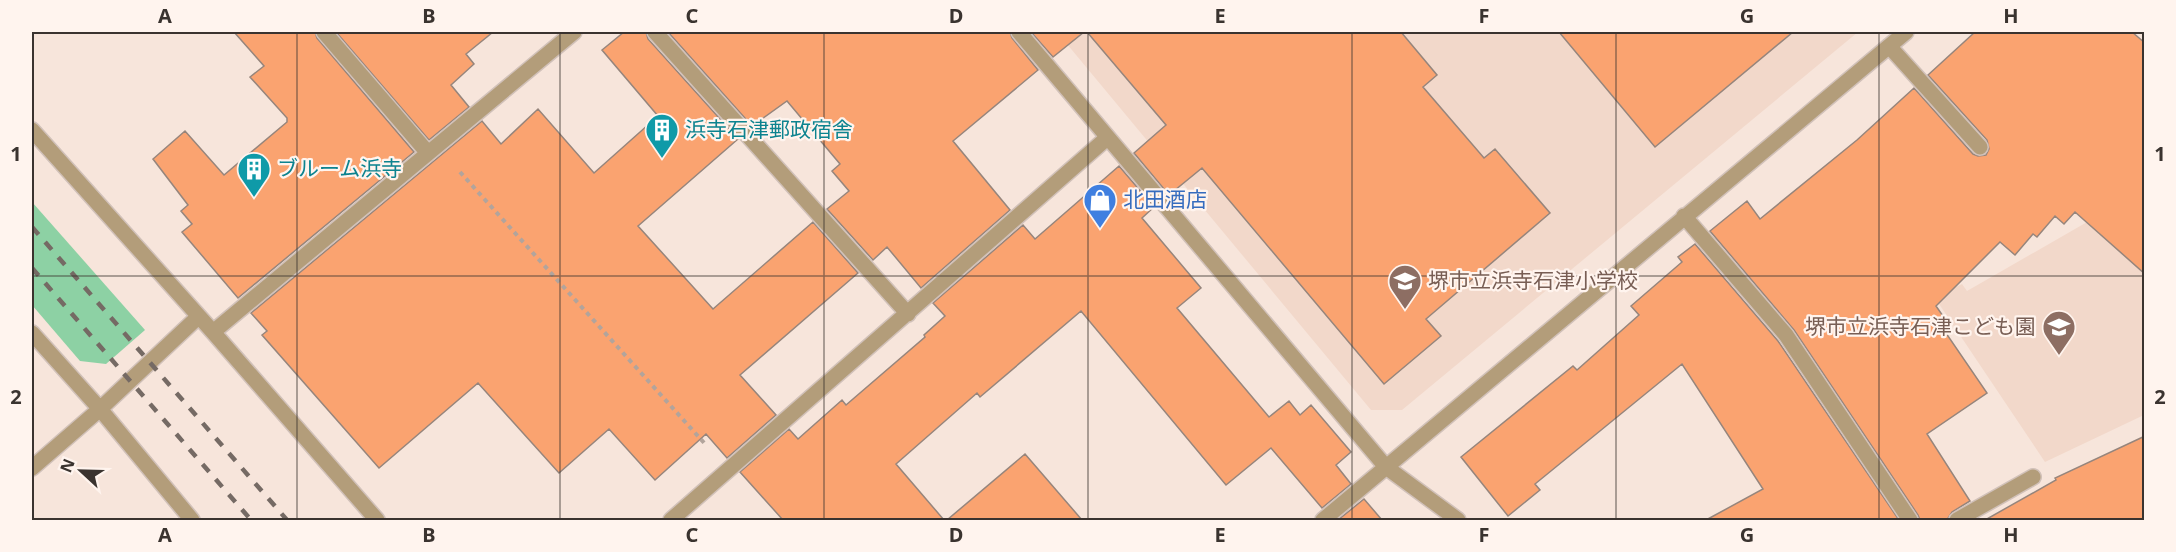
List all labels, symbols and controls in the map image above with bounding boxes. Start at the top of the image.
text: A [158,2,172,29]
text: B [422,2,436,29]
text: C [686,2,699,29]
text: D [949,2,963,29]
text: E [1214,2,1226,29]
text: F [1479,2,1489,29]
text: G [1740,2,1754,29]
text: H [2003,2,2019,29]
building icon: 浜寺石津郵政宿舎 [644,112,680,159]
place label: 浜寺石津郵政宿舎 [685,115,853,143]
text: 1 [10,140,22,167]
text: 1 [2154,140,2166,167]
building icon: ブルーム浜寺 [236,151,272,198]
place label: ブルーム浜寺 [277,154,402,182]
shop icon: 北田酒店 [1082,182,1118,229]
place label: 北田酒店 [1123,185,1207,213]
school or university icon: 堺市立浜寺石津小学校 [1387,263,1423,310]
place label: 堺市立浜寺石津小学校 [1428,266,1638,294]
school or university icon: 堺市立浜寺石津こども園 [2041,309,2077,356]
place label: 堺市立浜寺石津こども園 [1805,312,2036,340]
text: 2 [10,383,22,410]
text: 2 [2154,383,2166,410]
north arrow [51,441,111,501]
text: N [54,455,80,476]
text: A [158,521,172,548]
text: B [422,521,436,548]
text: C [686,521,699,548]
text: D [949,521,963,548]
text: E [1214,521,1226,548]
text: F [1479,521,1489,548]
text: G [1740,521,1754,548]
text: H [2003,521,2019,548]

